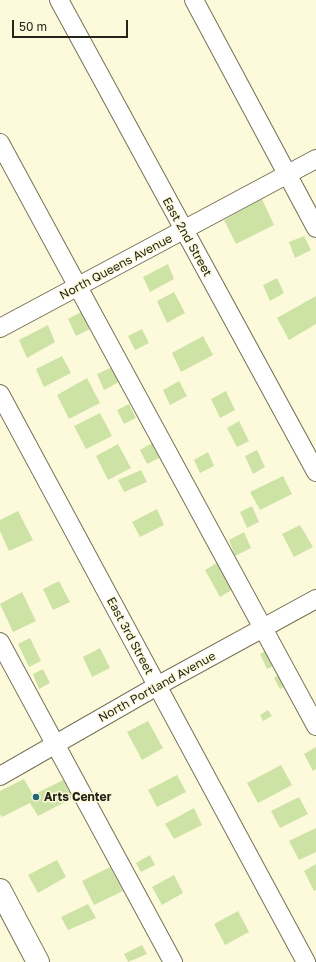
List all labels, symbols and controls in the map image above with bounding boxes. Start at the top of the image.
scale bar [14,12,130,38]
text: 50 m [19,19,47,34]
street label: East 2nd Street [159,195,215,279]
street label: North Queens Avenue [57,231,175,303]
street label: East 3rd Street [104,595,156,677]
street label: North Portland Avenue [96,649,218,725]
place label: Arts Center [44,790,111,804]
marker: Arts Center [31,792,41,802]

